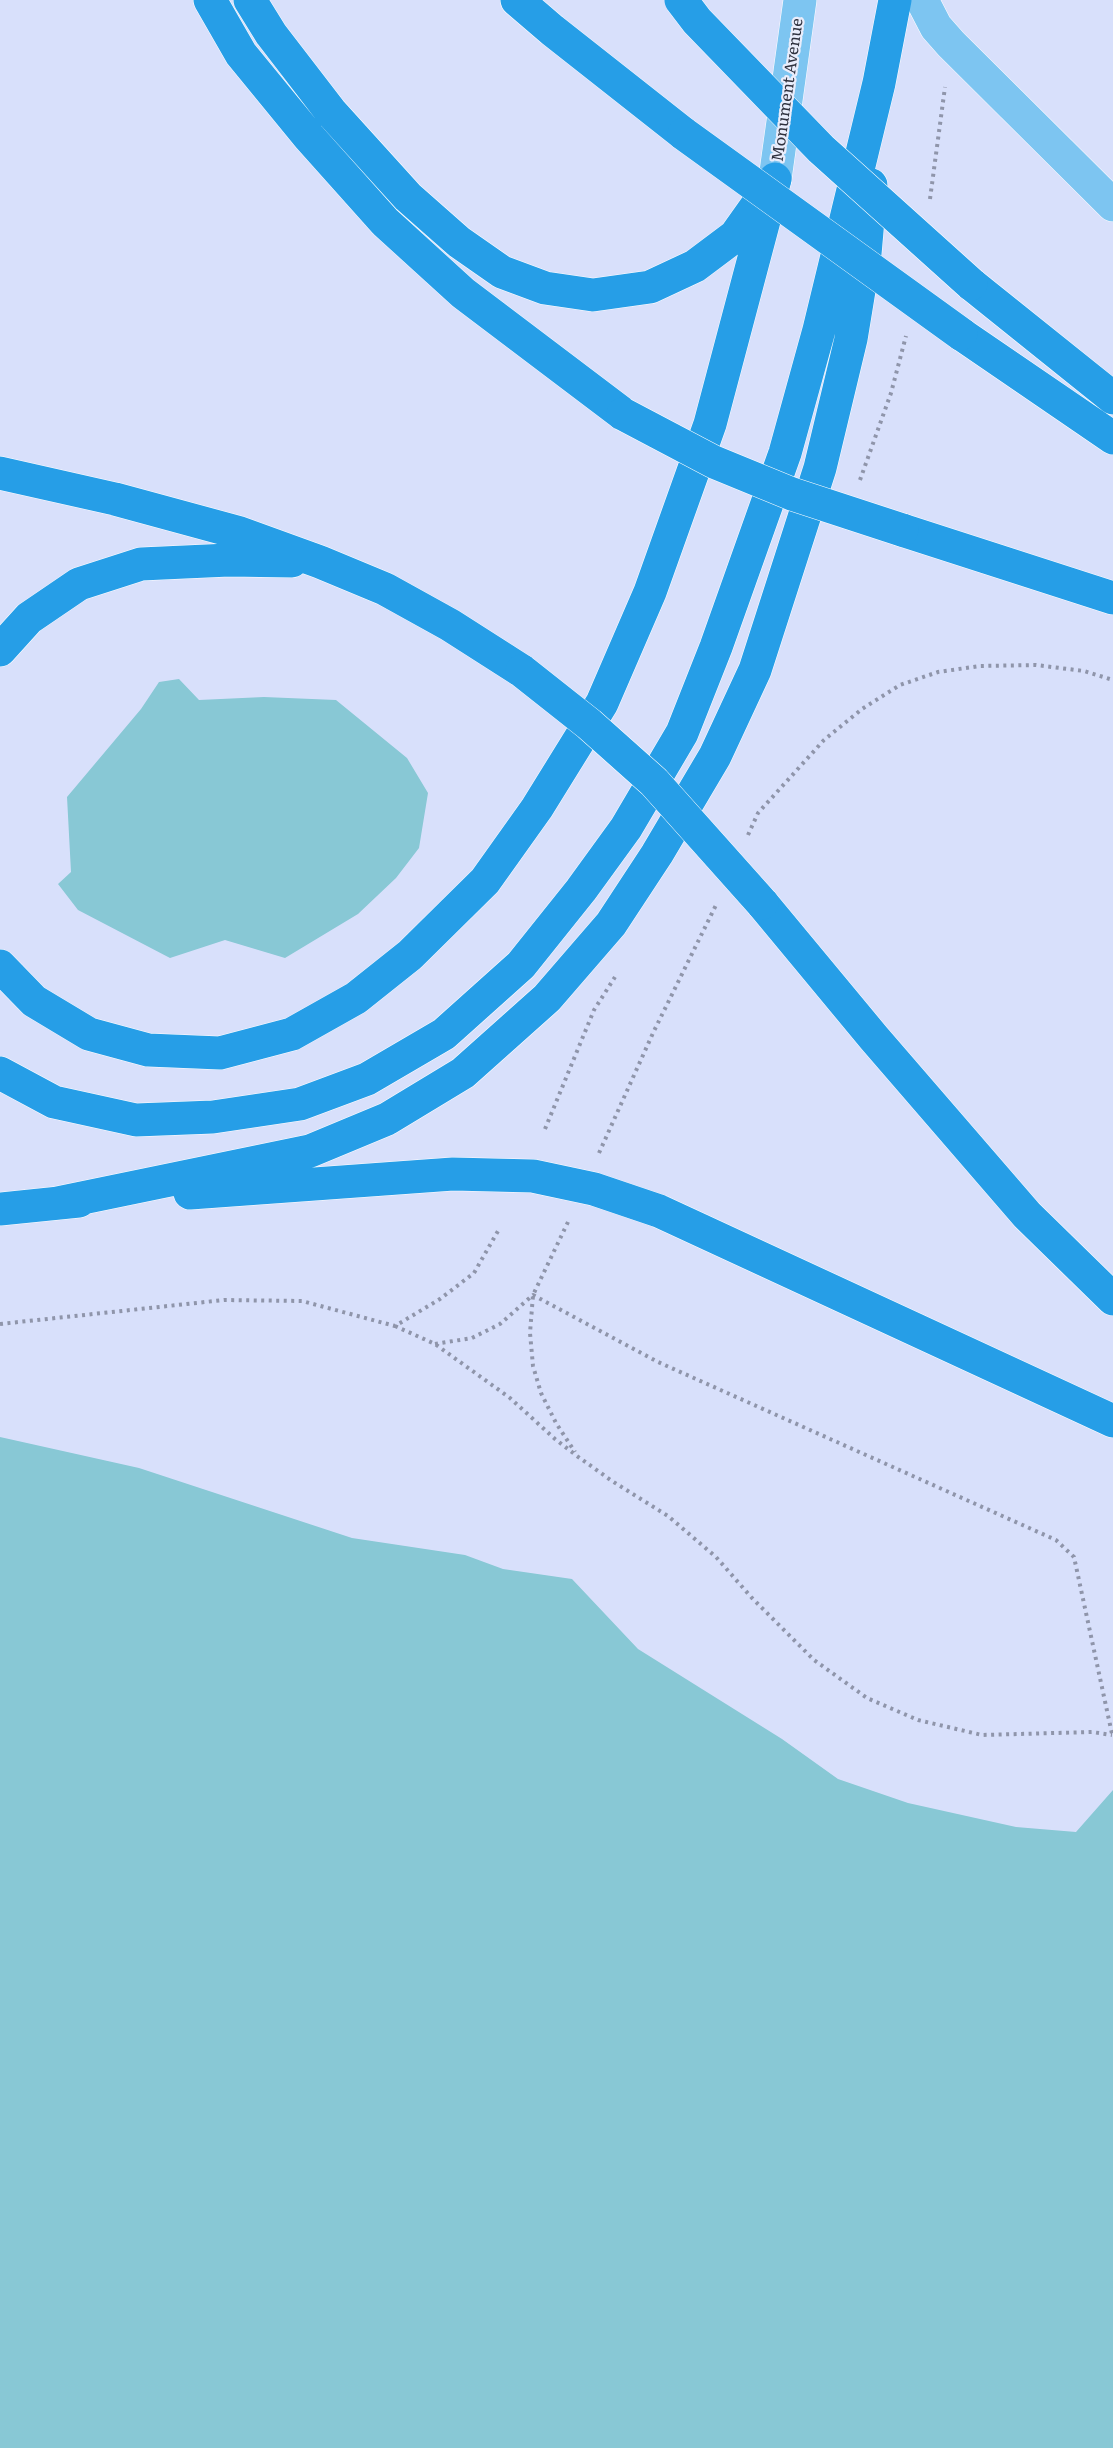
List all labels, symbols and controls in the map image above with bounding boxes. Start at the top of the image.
street label: Monument Avenue [768,17,808,163]

